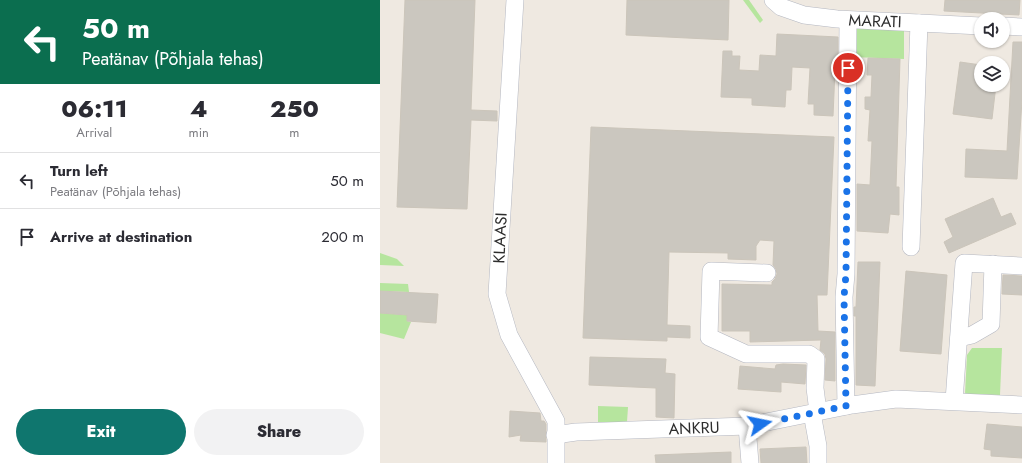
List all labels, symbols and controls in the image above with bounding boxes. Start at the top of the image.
text: 50 m [82,8,150,49]
street label: MARATI [848,9,902,33]
map controls [974,12,1010,92]
button: sound [974,12,1010,48]
icon: left [16,16,68,68]
text: Peatänav (Põhjala tehas) [82,46,264,72]
pin [831,51,865,85]
button: layers [974,56,1010,92]
icon: arrive [837,57,859,79]
text: 06:11 [61,91,127,126]
text: 4 [190,91,208,126]
text: 250 [270,91,319,126]
text: Arrival [76,123,112,142]
text: min [189,123,209,142]
text: m [289,123,300,142]
text: Turn left [50,160,108,182]
icon: left [16,170,38,192]
text: 50 m [330,170,364,192]
text: Peatänav (Põhjala tehas) [50,182,181,201]
street label: KLAASI [487,212,513,264]
icon: arrive [16,226,38,248]
text: Arrive at destination [50,226,192,248]
text: 200 m [321,226,364,248]
position arrow [739,403,781,445]
button: Exit [16,409,186,455]
button: Share [194,409,364,455]
street label: ANKRU [668,416,720,440]

